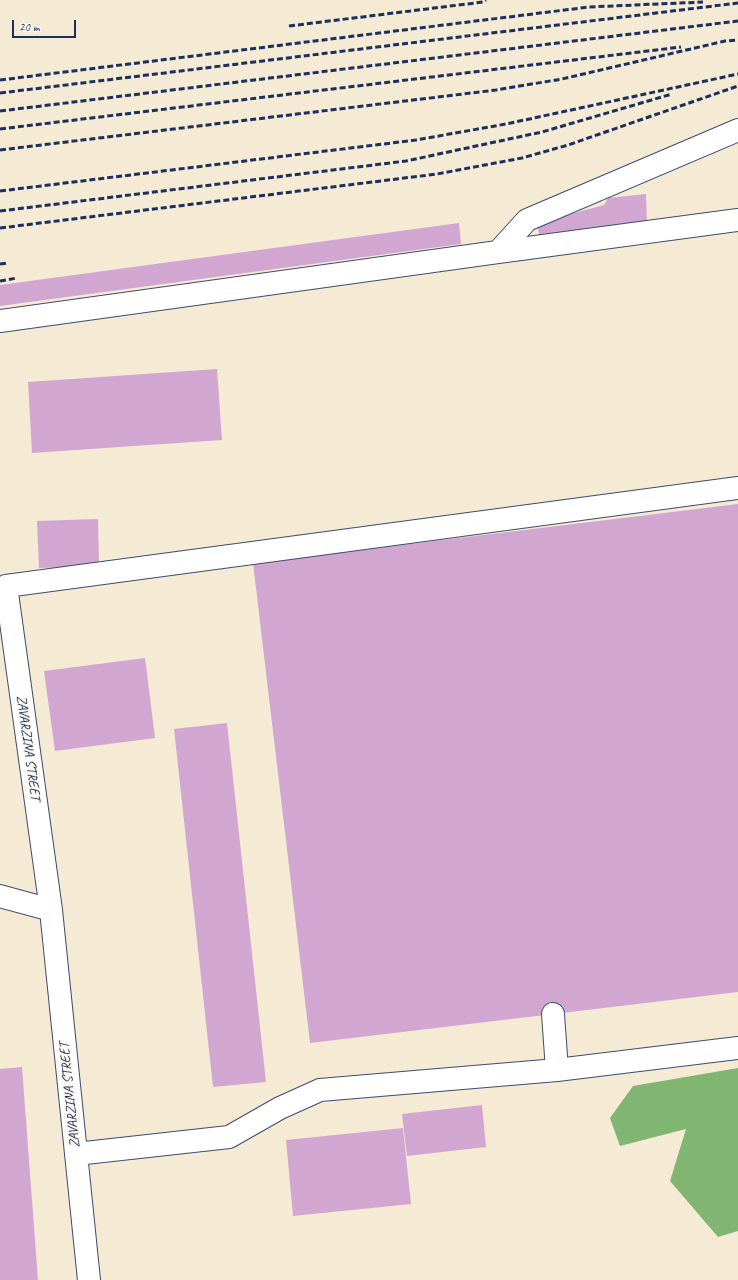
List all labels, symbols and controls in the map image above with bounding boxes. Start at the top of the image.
scale bar [14,12,78,38]
text: 20 m [19,19,39,35]
street label: ZAVARZINA STREET [12,694,44,802]
street label: ZAVARZINA STREET [56,1041,84,1149]

